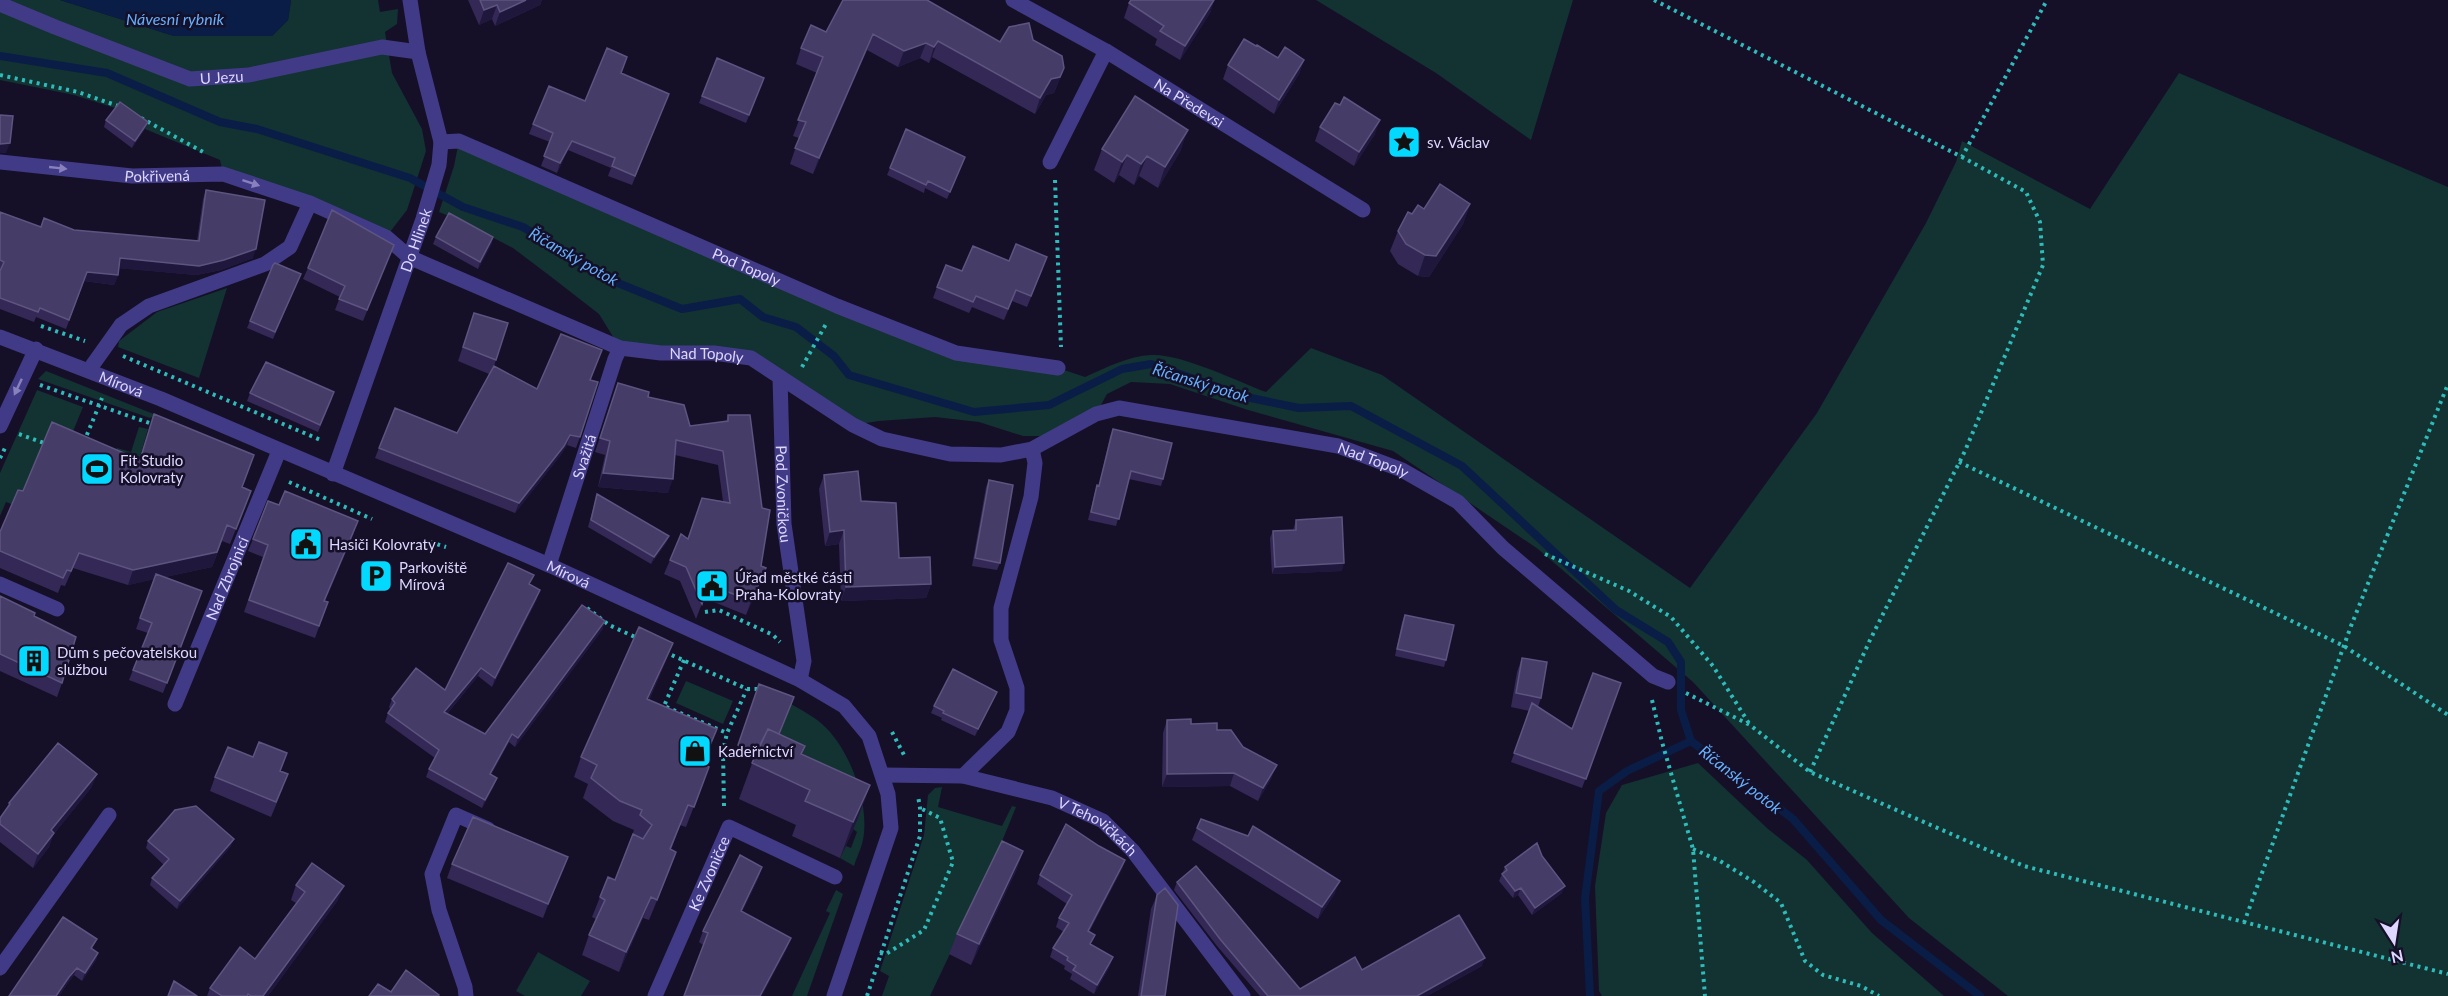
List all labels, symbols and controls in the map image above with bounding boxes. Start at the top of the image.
water label: Návesní rybník [126,9,224,28]
street label: U Jezu [199,66,244,87]
street label: Na Předevsi [1151,74,1227,131]
place icon: sv. Václav [1386,124,1422,160]
place label: sv. Václav [1427,133,1490,151]
one-way arrow [49,163,68,173]
street label: Pokřivená [124,166,190,185]
one-way arrow [242,179,260,189]
street label: Do Hlinek [396,206,435,274]
water label: Říčanský potok [526,223,622,289]
street label: Pod Topoly [710,244,784,290]
street label: Nad Topoly [670,344,745,366]
water label: Říčanský potok [1151,358,1252,406]
street label: Mírová [97,367,146,400]
one-way arrow [13,379,22,396]
street label: Svažitá [568,432,599,481]
street label: Nad Topoly [1336,438,1413,481]
street label: Pod Zvoničkou [773,445,796,544]
sports icon: Fit Studio Kolovraty [79,451,115,487]
place label: Fit Studio Kolovraty [120,451,184,486]
public building icon: Hasiči Kolovraty [288,526,324,562]
street label: Nad Zbrojnicí [202,533,252,623]
place label: Hasiči Kolovraty [329,535,436,553]
street label: Mírová [544,556,593,592]
parking icon: Parkoviště Mírová [358,558,394,594]
place label: Parkoviště Mírová [399,558,467,593]
public building icon: Úřad městké části Praha-Kolovraty [694,568,730,604]
place label: Úřad městké části Praha-Kolovraty [735,568,852,603]
building icon: Dům s pečovatelskou službou [16,643,52,679]
place label: Dům s pečovatelskou službou [57,643,197,678]
shop icon: Kadeřnictví [677,733,713,769]
water label: Říčanský potok [1696,741,1786,817]
place label: Kadeřnictví [718,742,794,760]
street label: V Tehovičkách [1055,793,1141,859]
street label: Ke Zvoničce [685,833,733,913]
north arrow [2364,912,2424,972]
text: N [2389,947,2405,968]

